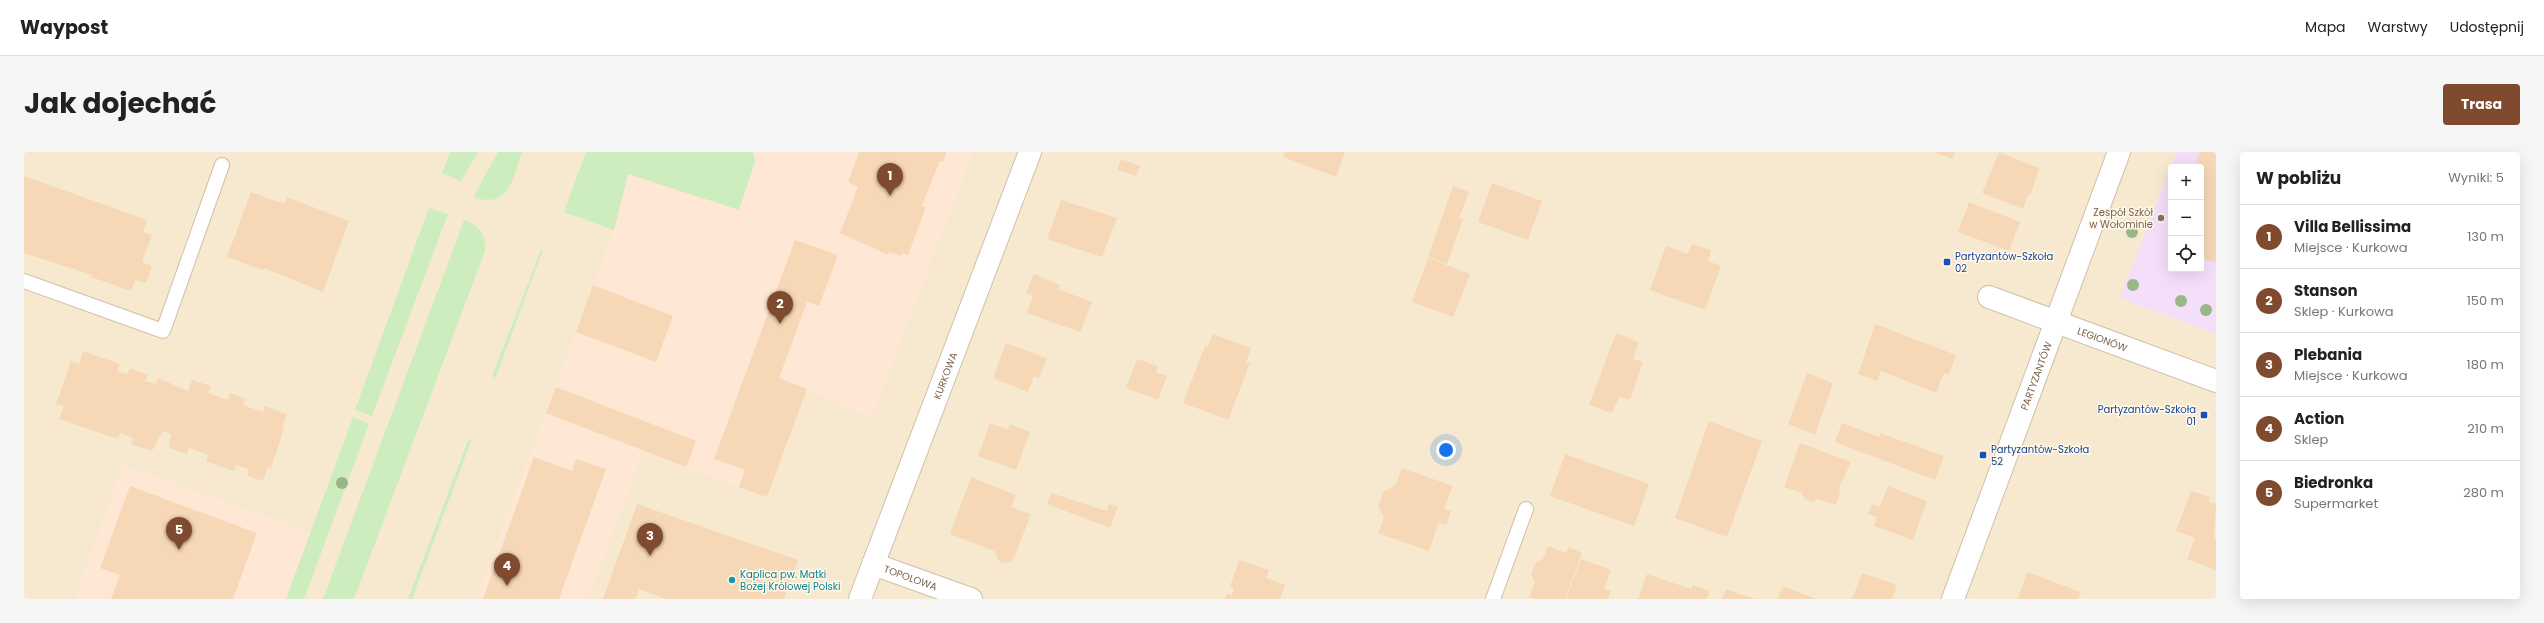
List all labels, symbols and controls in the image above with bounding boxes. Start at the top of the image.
text: Waypost [20,14,108,41]
text: Mapa [2305,17,2346,37]
text: Warstwy [2368,17,2428,37]
text: Udostępnij [2450,17,2524,37]
text: Jak dojechać [24,84,217,123]
button: Trasa [2443,84,2520,125]
pin: 1 [877,163,903,196]
map controls [2168,164,2204,272]
button: + [2168,164,2204,200]
text: W pobliżu [2256,166,2341,190]
text: Wyniki: 5 [2448,168,2504,187]
button: − [2168,200,2204,236]
place label: Zespół Szkół w Wołominie [2089,205,2153,232]
marker: Zespół Szkół w Wołominie [2156,213,2166,223]
text: Villa Bellissima [2294,216,2411,237]
text: 1 [2267,227,2271,246]
text: 130 m [2467,227,2504,246]
button: locate [2168,236,2204,272]
text: Miejsce · Kurkowa [2294,238,2408,257]
place label: Partyzantów-Szkoła 02 [1955,249,2053,276]
marker: Partyzantów-Szkoła 02 [1942,257,1952,267]
text: Stanson [2294,280,2358,301]
pin: 2 [767,291,793,324]
text: 2 [2265,291,2273,310]
text: 150 m [2467,291,2504,310]
text: Sklep · Kurkowa [2294,302,2394,321]
street label: LEGIONÓW [2075,323,2130,355]
street label: PARTYZANTÓW [2016,339,2056,412]
text: Plebania [2294,344,2362,365]
street label: KURKOWA [929,350,961,401]
text: 3 [2265,355,2273,374]
text: 180 m [2467,355,2504,374]
text: Miejsce · Kurkowa [2294,366,2408,385]
place label: Partyzantów-Szkoła 01 [2098,402,2196,429]
text: Action [2294,408,2344,429]
marker: Partyzantów-Szkoła 01 [2199,410,2209,420]
text: 4 [2265,419,2273,438]
text: 210 m [2467,419,2504,438]
text: Sklep [2294,430,2328,449]
your location [1436,440,1456,460]
place label: Partyzantów-Szkoła 52 [1991,442,2089,469]
marker: Partyzantów-Szkoła 52 [1978,450,1988,460]
text: Biedronka [2294,472,2373,493]
text: 5 [2265,483,2273,502]
text: 280 m [2463,483,2504,502]
text: Supermarket [2294,494,2378,513]
pin: 5 [166,517,192,550]
pin: 3 [637,523,663,556]
pin: 4 [494,553,520,586]
street label: TOPOLOWA [882,561,940,594]
place label: Kaplica pw. Matki Bożej Królowej Polski [740,567,840,594]
marker: Kaplica pw. Matki Bożej Królowej Polski [727,575,737,585]

